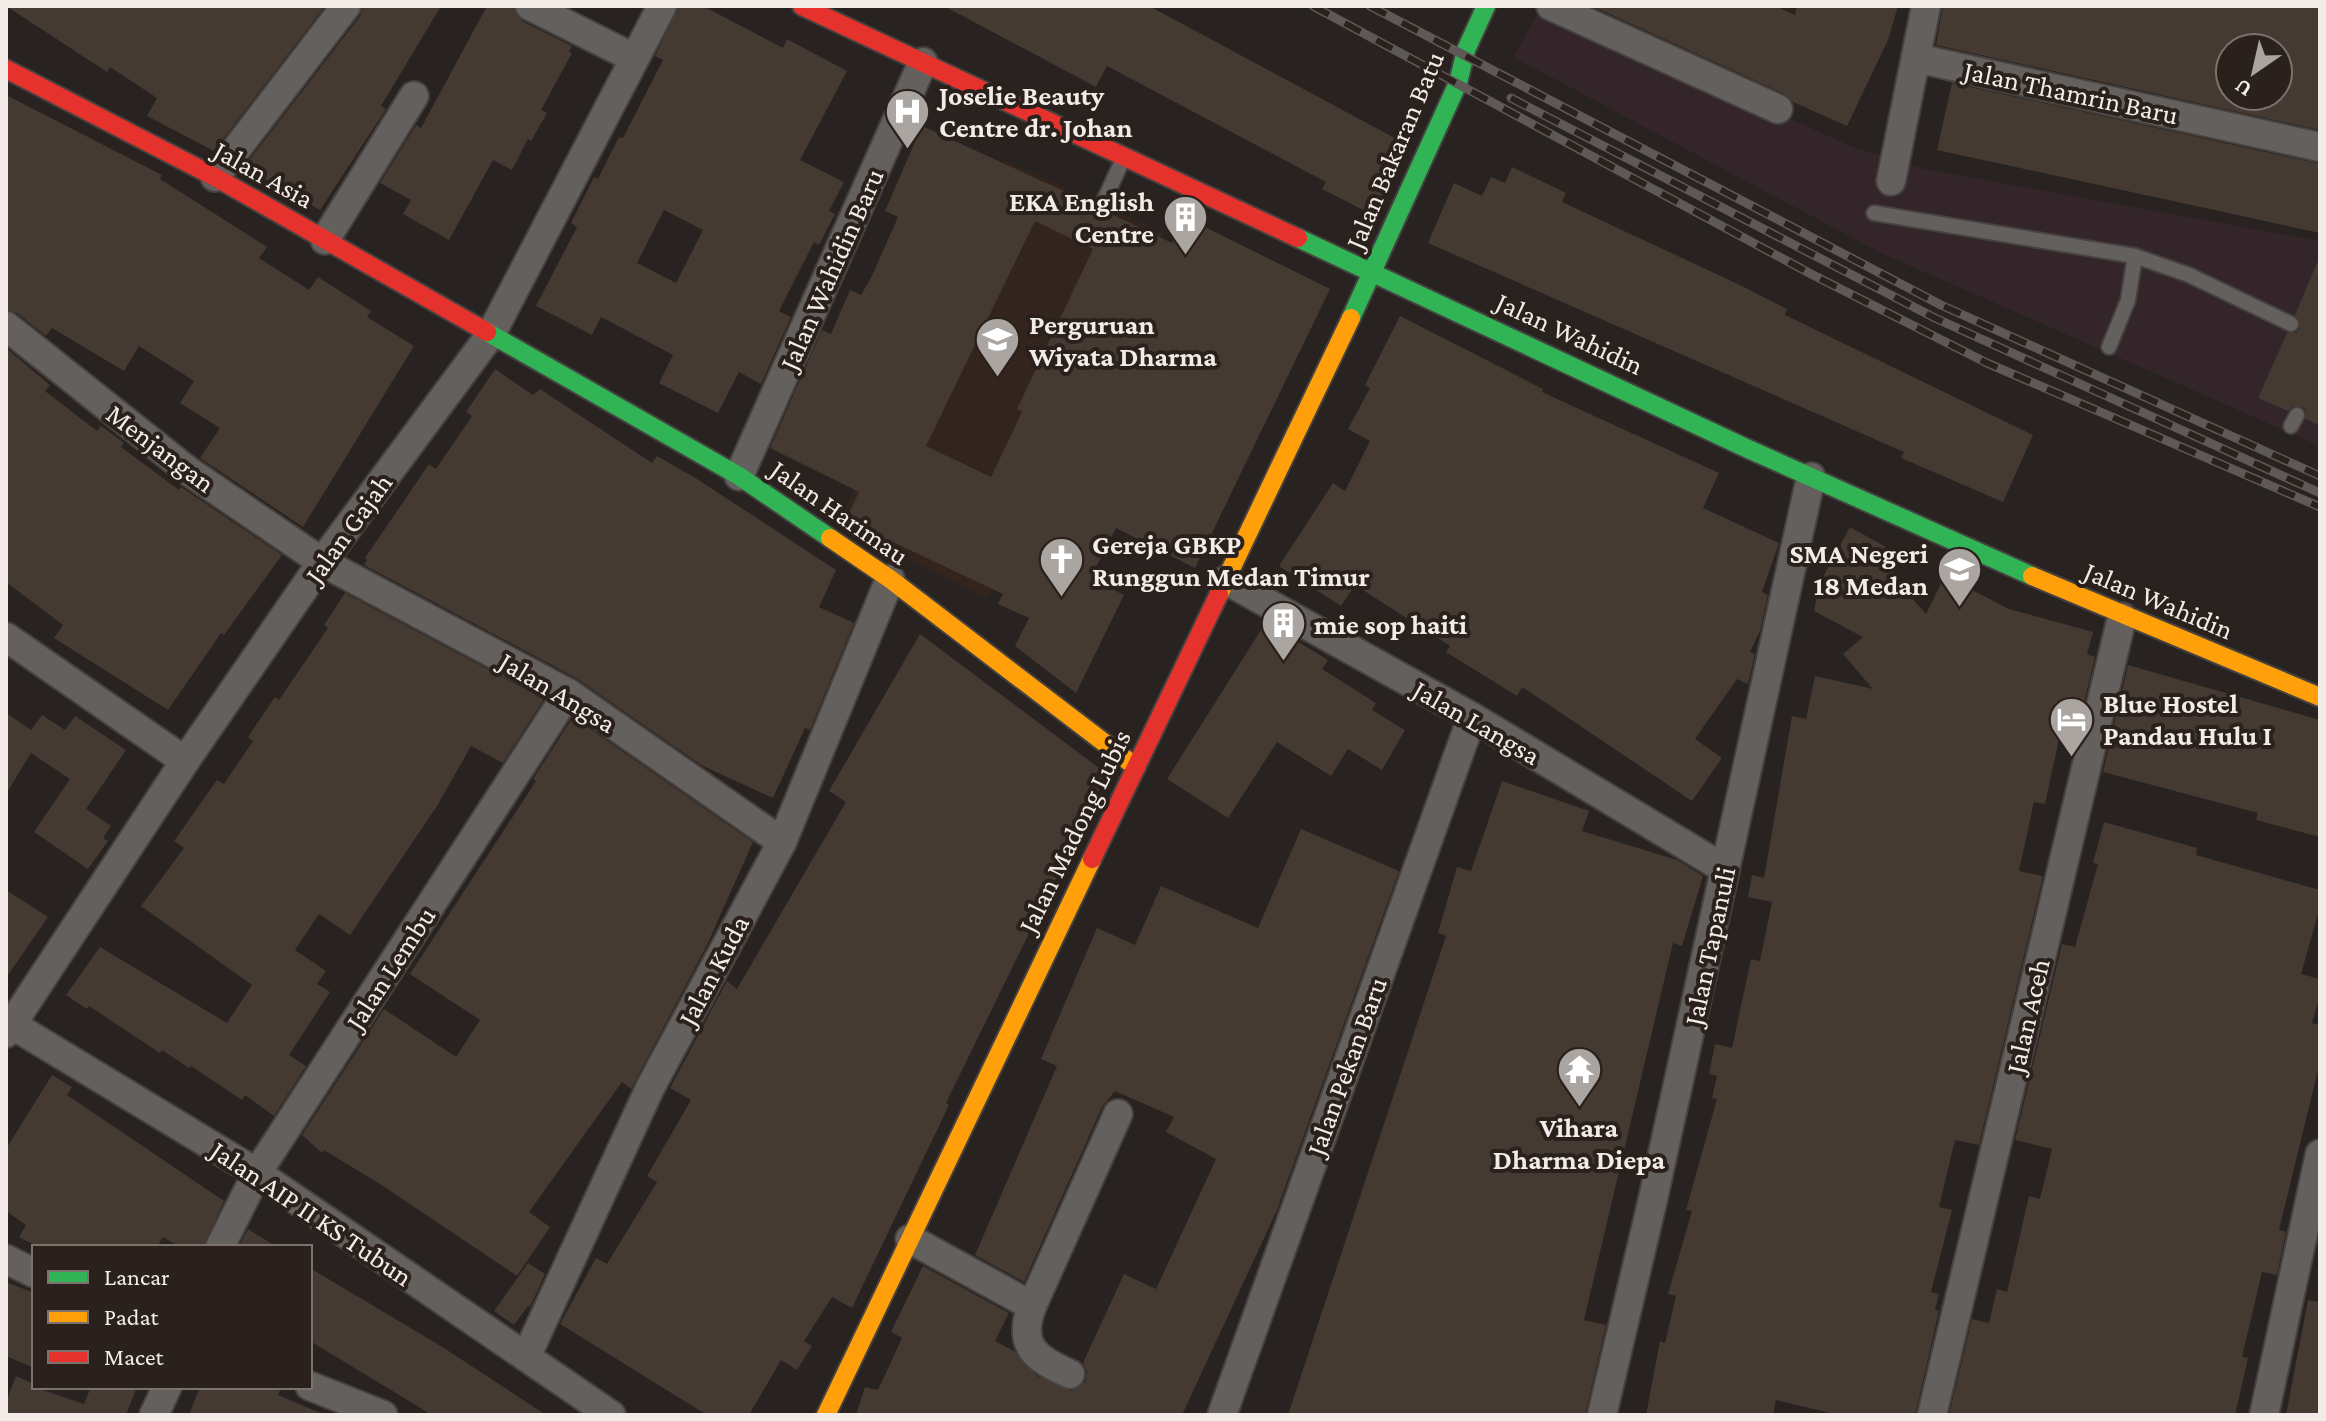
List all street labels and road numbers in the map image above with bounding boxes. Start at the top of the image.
street label: Jalan Bakaran Batu [1338,47,1450,256]
street label: Jalan Thamrin Baru [1958,54,2181,130]
street label: Jalan Asia [206,133,319,214]
street label: Jalan Wahidin Baru [772,164,890,377]
street label: Jalan Wahidin [1489,285,1648,381]
street label: Menjangan [101,398,221,499]
street label: Jalan Harimau [763,452,915,571]
street label: Jalan Gajah [297,468,398,591]
street label: Jalan Wahidin [2077,554,2238,646]
street label: Jalan Angsa [491,644,622,739]
street label: Jalan Langsa [1405,672,1546,771]
street label: Jalan Madong Lubis [1011,725,1137,940]
street label: Jalan Tapanuli [1677,864,1741,1031]
street label: Jalan Lembu [338,901,442,1038]
street label: Jalan Kuda [670,910,755,1033]
street label: Jalan Aceh [1999,956,2056,1079]
street label: Jalan Pekan Baru [1299,973,1393,1162]
street label: Jalan AIP II KS Tubun [203,1133,418,1292]

